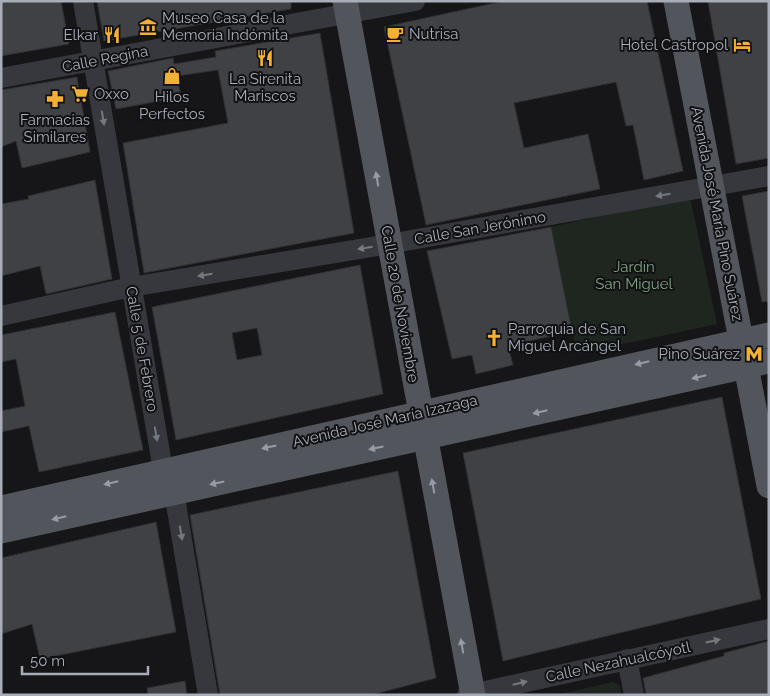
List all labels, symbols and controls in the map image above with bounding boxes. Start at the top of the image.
place label: Museo Casa de la Memoria Indómita [162,9,288,44]
museum icon: Museo Casa de la Memoria Indómita [138,17,158,37]
cafe icon: Nutrisa [385,24,405,44]
restaurant icon: Elkar [102,25,122,45]
place label: Nutrisa [409,25,458,43]
place label: Elkar [63,26,99,44]
hotel icon: Hotel Castropol [732,35,752,55]
place label: Hotel Castropol [620,36,729,54]
street label: Calle Regina [61,42,149,76]
restaurant icon: La Sirenita Mariscos [255,48,275,68]
shop icon: Hilos Perfectos [162,66,182,86]
place label: La Sirenita Mariscos [229,70,301,105]
supermarket icon: Oxxo [70,84,90,104]
place label: Oxxo [94,85,129,103]
place label: Hilos Perfectos [139,88,205,123]
pharmacy icon: Farmacias Similares [45,89,65,109]
street label: Avenida José María Pino Suárez [687,105,747,323]
place label: Farmacias Similares [20,111,90,146]
one-way arrow [99,111,107,127]
one-way arrow [373,171,381,187]
one-way arrow [655,192,671,200]
street label: Calle San Jerónimo [413,208,547,248]
street label: Calle 20 de Noviembre [377,224,423,384]
one-way arrow [357,245,373,253]
park label: Jardín San Miguel [595,258,674,293]
one-way arrow [196,271,212,279]
street label: Calle 5 de Febrero [122,285,162,413]
place label: Parroquia de San Miguel Arcángel [508,320,626,355]
church icon: Parroquia de San Miguel Arcángel [484,328,504,348]
metro station icon: Pino Suárez [744,344,764,364]
place label: Pino Suárez [659,345,740,363]
one-way arrow [635,359,650,367]
one-way arrow [690,373,706,381]
street label: Avenida José María Izazaga [291,391,479,451]
one-way arrow [533,408,548,416]
one-way arrow [153,426,161,442]
one-way arrow [261,443,277,451]
one-way arrow [369,444,384,452]
one-way arrow [428,477,436,493]
one-way arrow [103,479,118,487]
one-way arrow [210,479,225,487]
one-way arrow [51,514,66,522]
one-way arrow [177,526,185,542]
one-way arrow [457,637,465,653]
one-way arrow [705,637,721,645]
street label: Calle Nezahualcóyotl [544,638,693,686]
scale bar [22,644,149,676]
text: 50 m [30,652,65,670]
one-way arrow [512,679,528,687]

